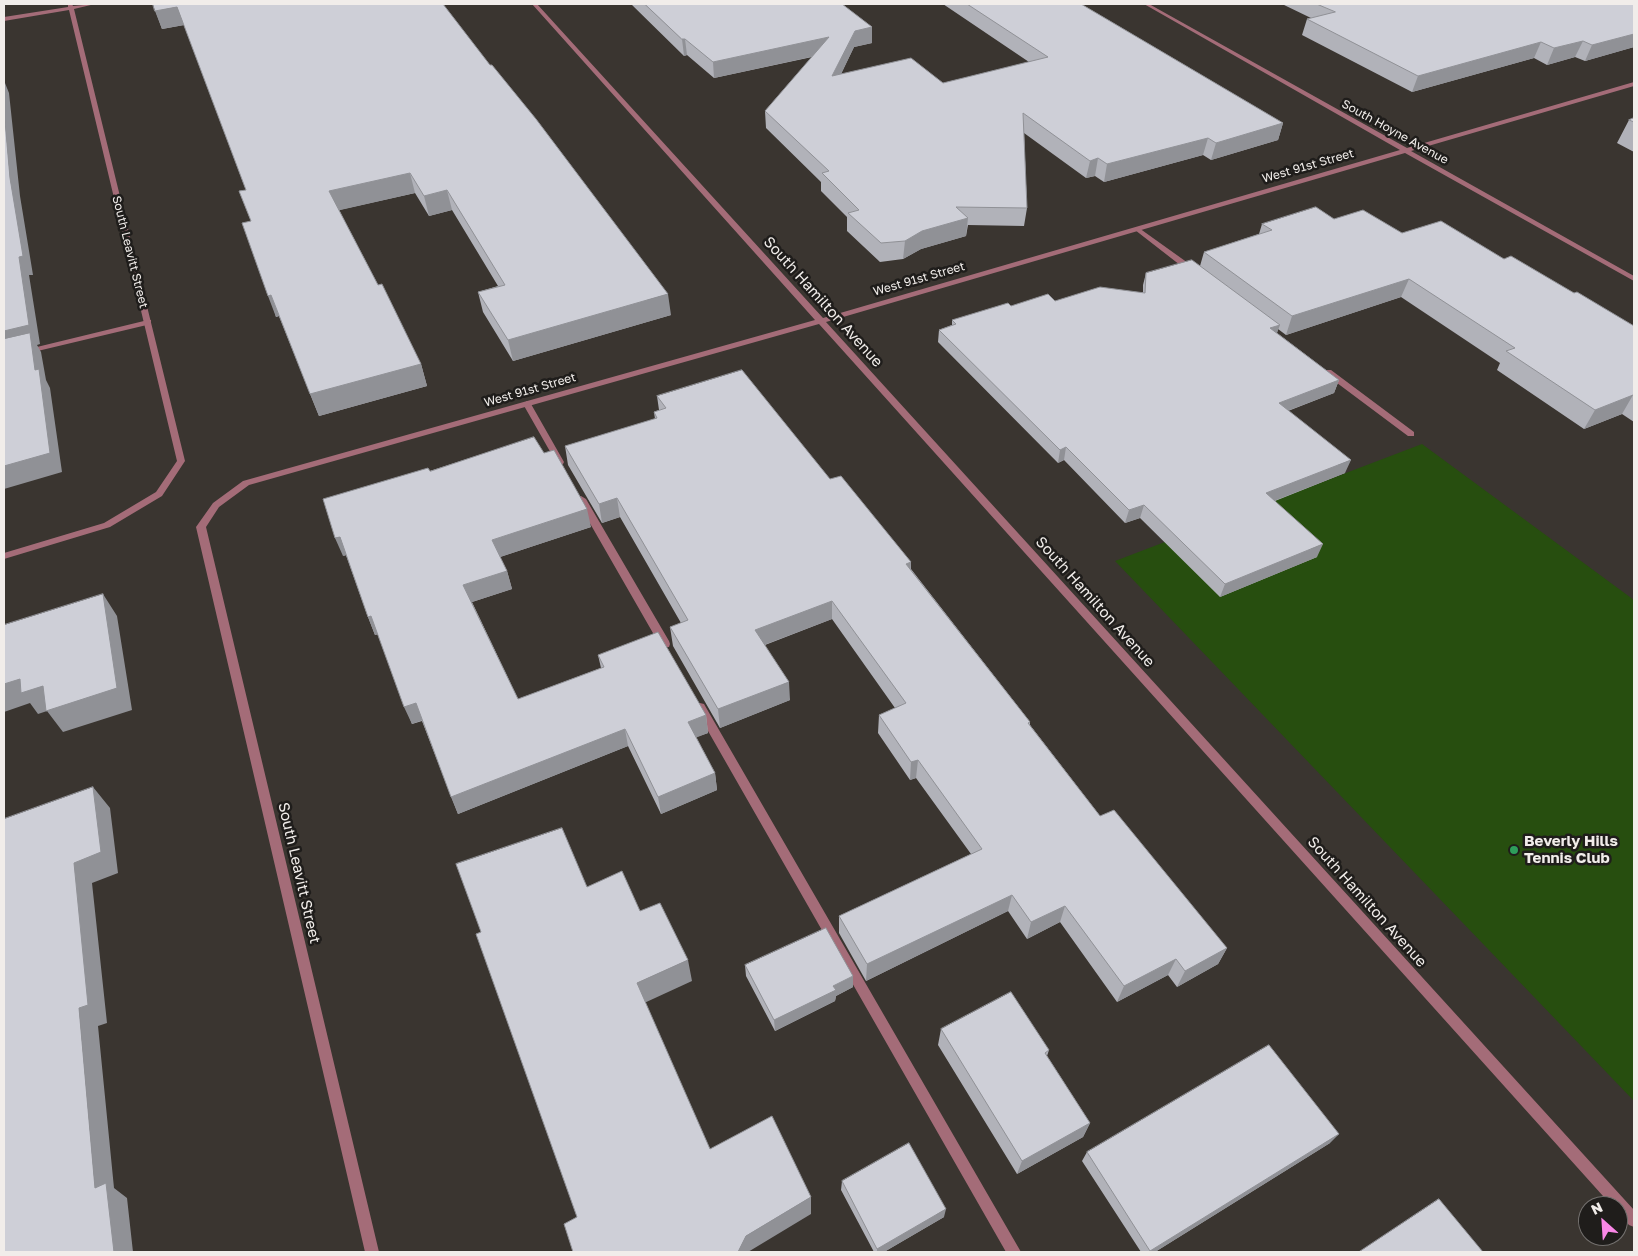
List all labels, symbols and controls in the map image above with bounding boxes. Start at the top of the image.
street label: South Hoyne Avenue [1339,97,1451,167]
street label: West 91st Street [1260,146,1356,186]
street label: South Leavitt Street [109,194,151,310]
street label: South Hamilton Avenue [760,233,886,371]
street label: West 91st Street [871,259,967,299]
street label: West 91st Street [482,370,578,410]
street label: South Hamilton Avenue [1032,533,1158,671]
street label: South Leavitt Street [274,801,324,945]
place label: Beverly Hills Tennis Club [1524,832,1618,867]
street label: South Hamilton Avenue [1304,833,1430,971]
marker: Beverly Hills Tennis Club [1508,844,1520,856]
north arrow [1578,1196,1628,1246]
text: N [1588,1198,1605,1218]

